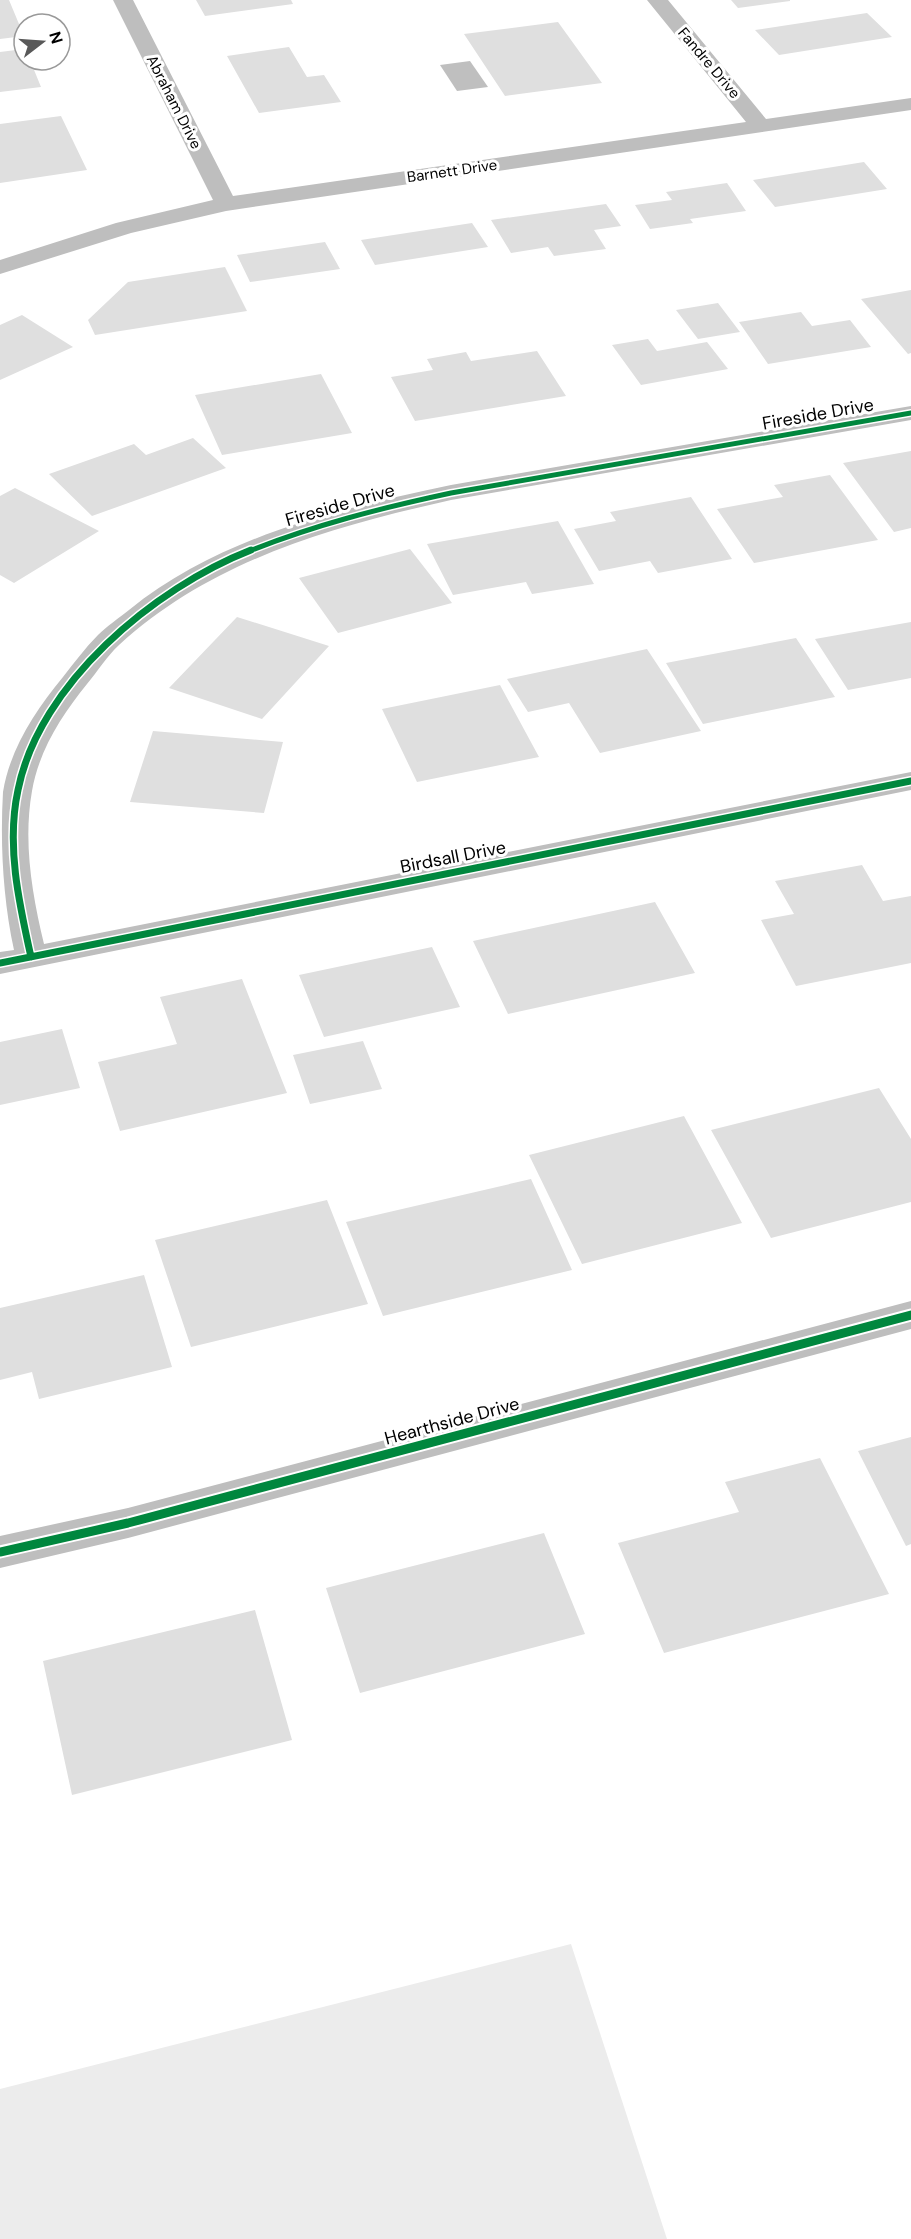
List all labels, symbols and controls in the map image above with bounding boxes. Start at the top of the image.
north arrow [12,12,72,72]
street label: Fandre Drive [673,23,745,103]
text: N [44,29,68,46]
street label: Abraham Drive [142,52,206,152]
street label: Barnett Drive [406,155,498,187]
street label: Fireside Drive [760,392,876,436]
street label: Fireside Drive [282,478,398,532]
street label: Birdsall Drive [398,835,508,879]
street label: Hearthside Drive [382,1391,522,1451]

